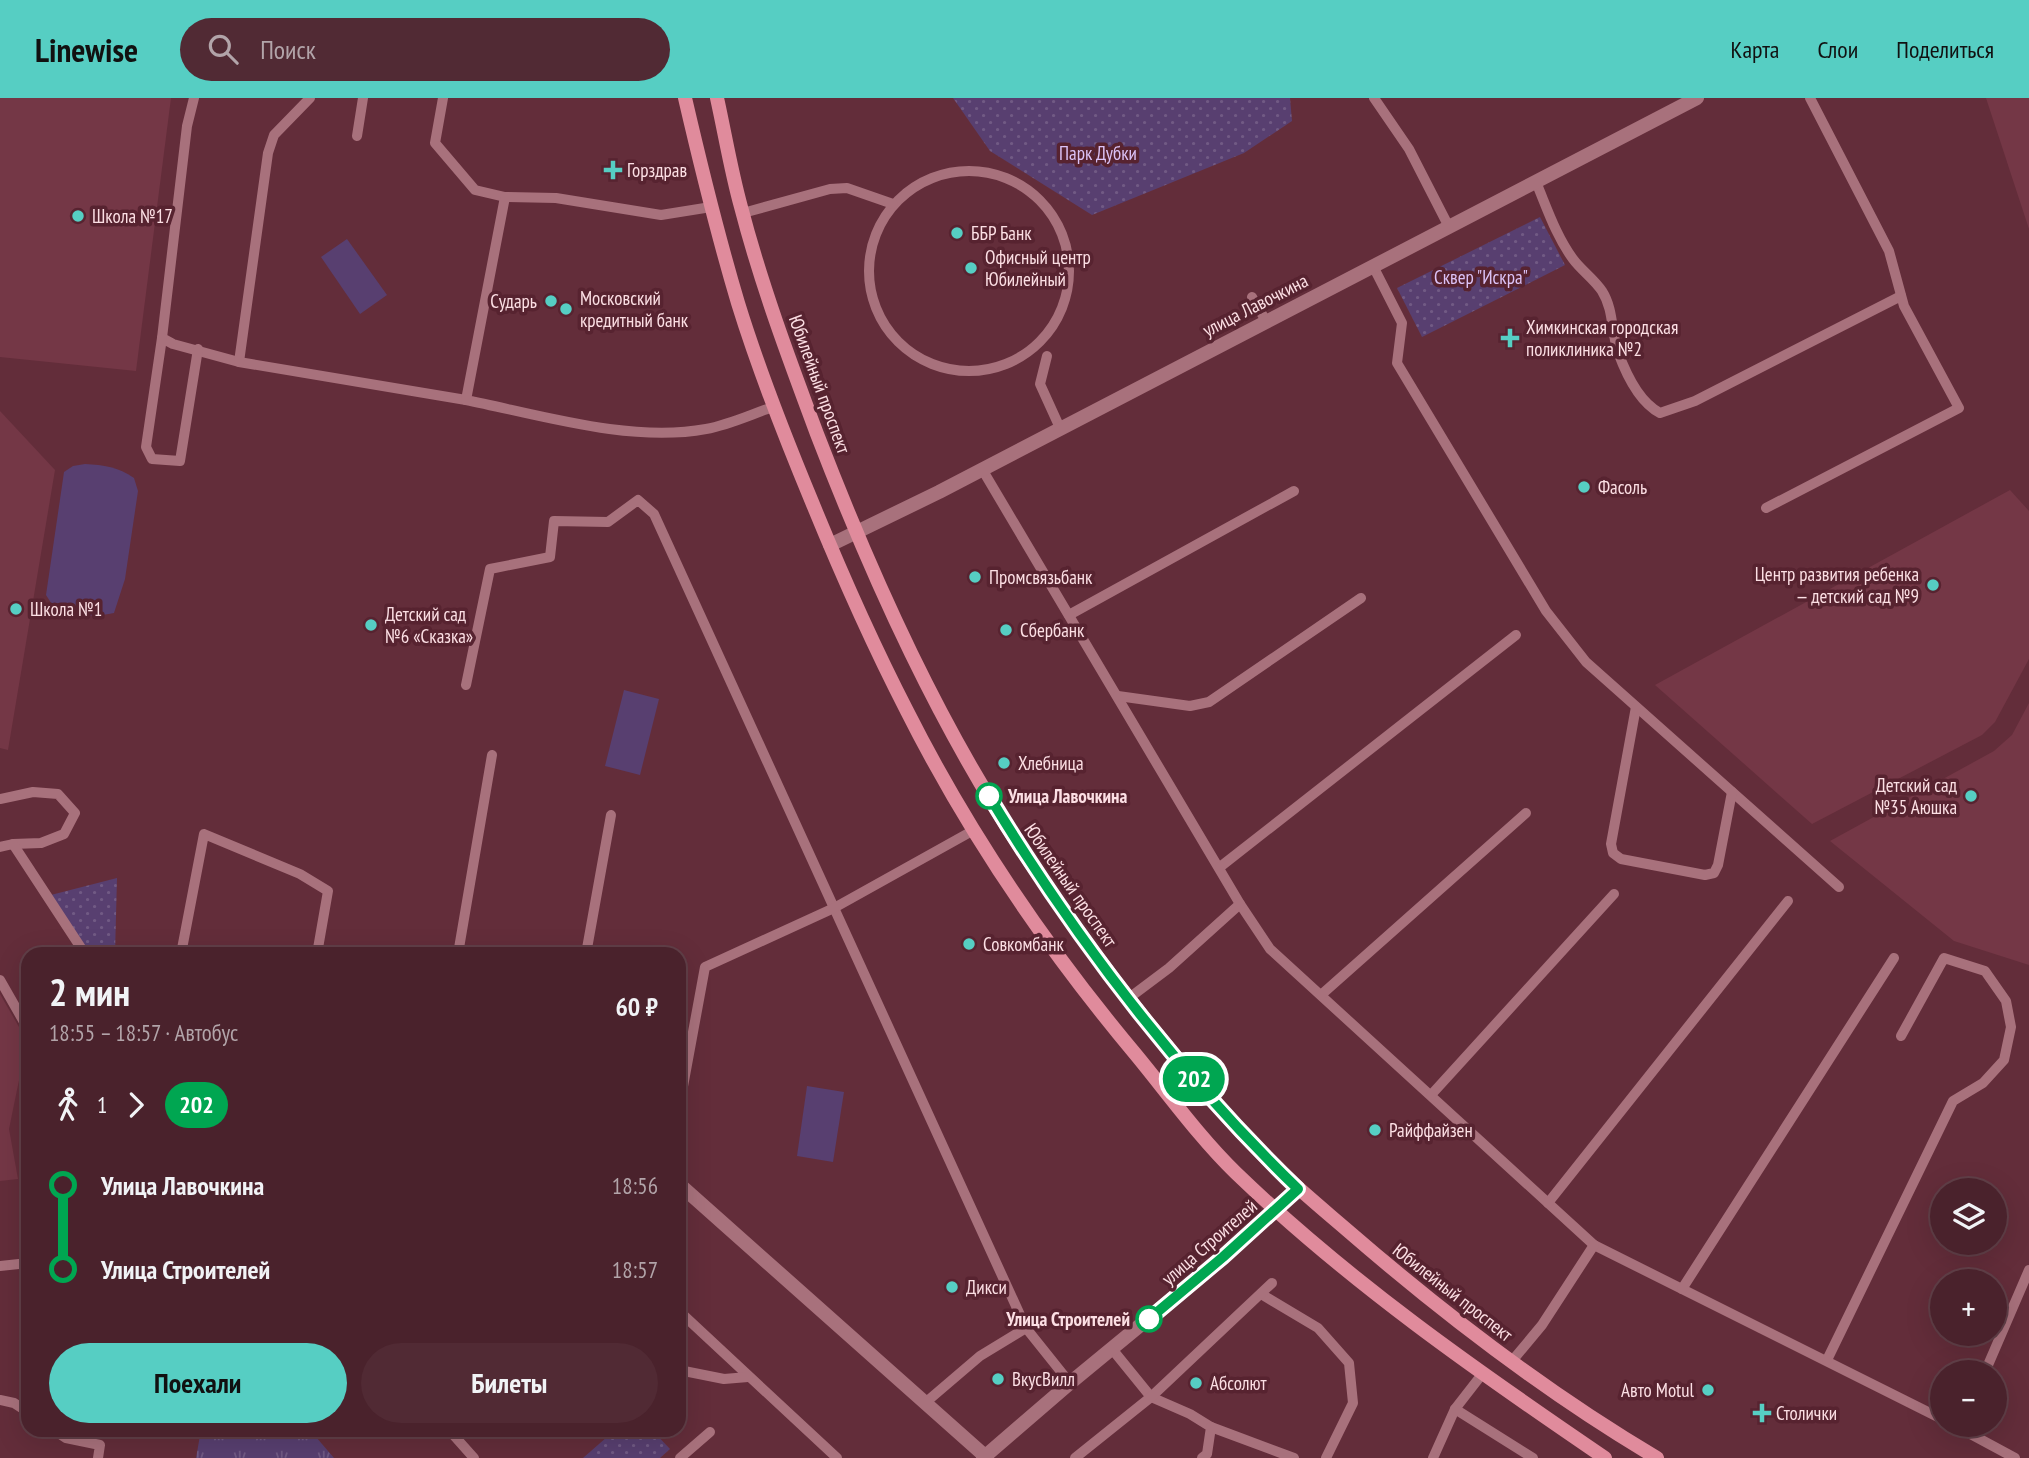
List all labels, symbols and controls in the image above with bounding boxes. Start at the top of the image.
search box [180,18,670,81]
text: Linewise [35,28,138,71]
icon: search [204,30,242,68]
text: Поиск [260,33,316,66]
text: Карта [1731,34,1779,65]
text: Слои [1817,34,1858,65]
text: Поделиться [1896,34,1994,65]
park label: Парк Дубки [1059,141,1137,165]
place label: Горздрав [627,158,687,182]
marker: Горздрав [605,162,621,178]
place label: Школа №17 [92,204,173,228]
marker: Школа №17 [70,208,86,224]
place label: ББР Банк [971,221,1032,245]
marker: ББР Банк [949,225,965,241]
place label: Офисный центр Юбилейный [985,245,1091,291]
marker: Офисный центр Юбилейный [963,260,979,276]
park label: Сквер "Искра" [1434,265,1528,289]
street label: улица Лавочкина [1198,268,1312,342]
place label: Московский кредитный банк [580,286,689,332]
place label: Сударь [490,289,537,313]
marker: Сударь [543,293,559,309]
marker: Московский кредитный банк [558,301,574,317]
street label: Юбилейный проспект [784,311,857,457]
place label: Химкинская городская поликлиника №2 [1526,315,1678,361]
marker: Химкинская городская поликлиника №2 [1500,328,1520,348]
place label: Фасоль [1598,475,1647,499]
marker: Фасоль [1576,479,1592,495]
place label: Центр развития ребенка — детский сад №9 [1755,562,1919,608]
place label: Промсвязьбанк [989,565,1093,589]
marker: Промсвязьбанк [967,569,983,585]
marker: Центр развития ребенка — детский сад №9 [1925,577,1941,593]
place label: Школа №1 [30,597,102,621]
marker: Школа №1 [8,601,24,617]
place label: Детский сад №6 «Сказка» [385,602,473,648]
marker: Детский сад №6 «Сказка» [363,617,379,633]
place label: Сбербанк [1020,618,1085,642]
marker: Сбербанк [998,622,1014,638]
place label: Хлебница [1018,751,1084,775]
marker: Хлебница [996,755,1012,771]
place label: Детский сад №35 Аюшка [1874,773,1958,819]
marker: Улица Лавочкина [976,783,1002,809]
place label: Улица Лавочкина [1007,784,1128,808]
marker: Детский сад №35 Аюшка [1963,788,1979,804]
street label: Юбилейный проспект [1019,818,1123,952]
place label: Совкомбанк [983,932,1064,956]
marker: Совкомбанк [961,936,977,952]
text: 2 мин [49,967,130,1016]
text: 60 ₽ [615,990,658,1023]
text: 18:55 – 18:57 · Автобус [49,1018,238,1047]
line badge: 202 [1154,1056,1234,1102]
text: 202 [1177,1063,1211,1094]
icon: walk [49,1086,87,1124]
icon: forward [117,1086,155,1124]
text: 202 [179,1089,214,1120]
text: 1 [97,1090,107,1119]
place label: Райффайзен [1389,1118,1473,1142]
marker: Райффайзен [1367,1122,1383,1138]
text: Улица Лавочкина [101,1169,264,1202]
text: 18:56 [612,1171,658,1200]
map controls [1930,1178,2007,1437]
button: layers [1930,1178,2007,1255]
street label: улица Строителей [1156,1194,1262,1290]
street label: Юбилейный проспект [1388,1238,1519,1347]
text: Улица Строителей [101,1253,270,1286]
text: 18:57 [612,1255,658,1284]
button: + [1930,1269,2007,1346]
place label: Дикси [966,1275,1007,1299]
marker: Дикси [944,1279,960,1295]
marker: Улица Строителей [1136,1306,1162,1332]
place label: Улица Строителей [1005,1307,1130,1331]
button: Поехали [49,1343,347,1423]
button: Билеты [361,1343,658,1423]
button: − [1930,1360,2007,1437]
place label: ВкусВилл [1012,1367,1075,1391]
marker: ВкусВилл [990,1371,1006,1387]
place label: Абсолют [1210,1371,1267,1395]
marker: Абсолют [1188,1375,1204,1391]
place label: Авто Motul [1621,1378,1695,1402]
marker: Авто Motul [1700,1382,1716,1398]
place label: Столички [1776,1401,1837,1425]
marker: Столички [1754,1405,1770,1421]

